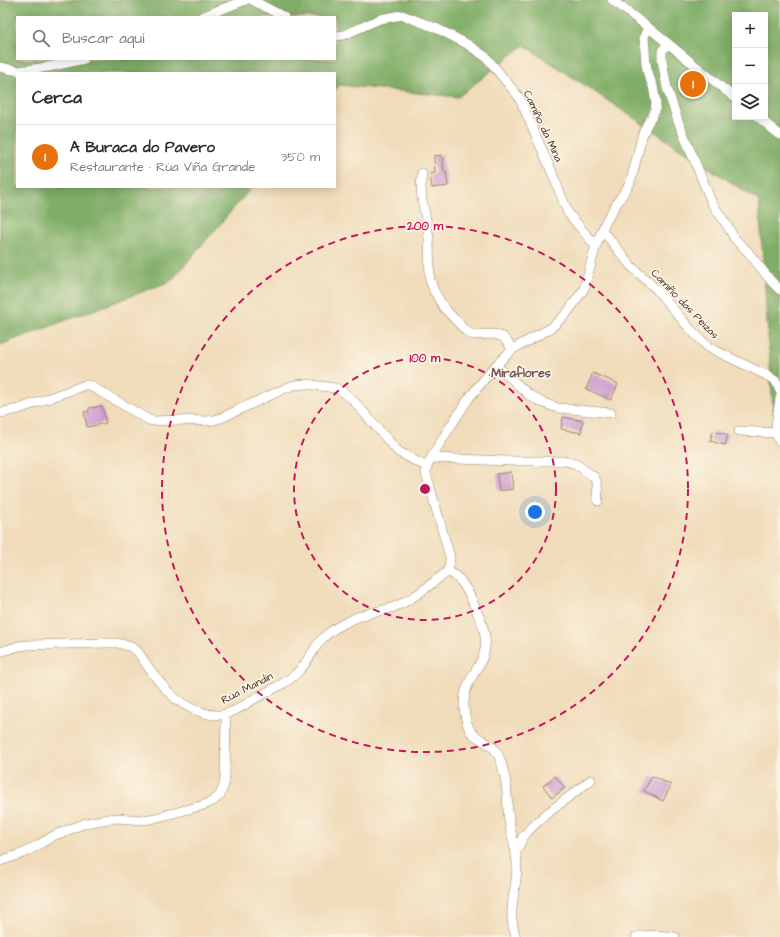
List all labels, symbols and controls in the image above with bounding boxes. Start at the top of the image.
map controls [732,12,768,120]
button: + [732,12,768,48]
search box [16,16,336,60]
icon: search [30,27,52,49]
text: Buscar aquí [62,28,144,49]
button: − [732,48,768,84]
pin: 1 [680,69,706,99]
button: layers [732,84,768,120]
text: Cerca [32,86,82,110]
street label: Camiño da Mina [520,88,566,165]
text: A Buraca do Pavero [70,137,215,158]
text: 1 [44,148,46,166]
text: 350 m [281,148,320,166]
text: Restaurante · Rúa Viña Grande [70,158,255,176]
text: 200 m [406,218,444,235]
street label: Camiño das Peizas [648,266,723,343]
text: 100 m [410,350,441,367]
district label: Miraflores [491,365,551,382]
centre of rings [418,482,432,496]
your location [525,502,545,522]
street label: Rúa Mandín [218,668,276,707]

